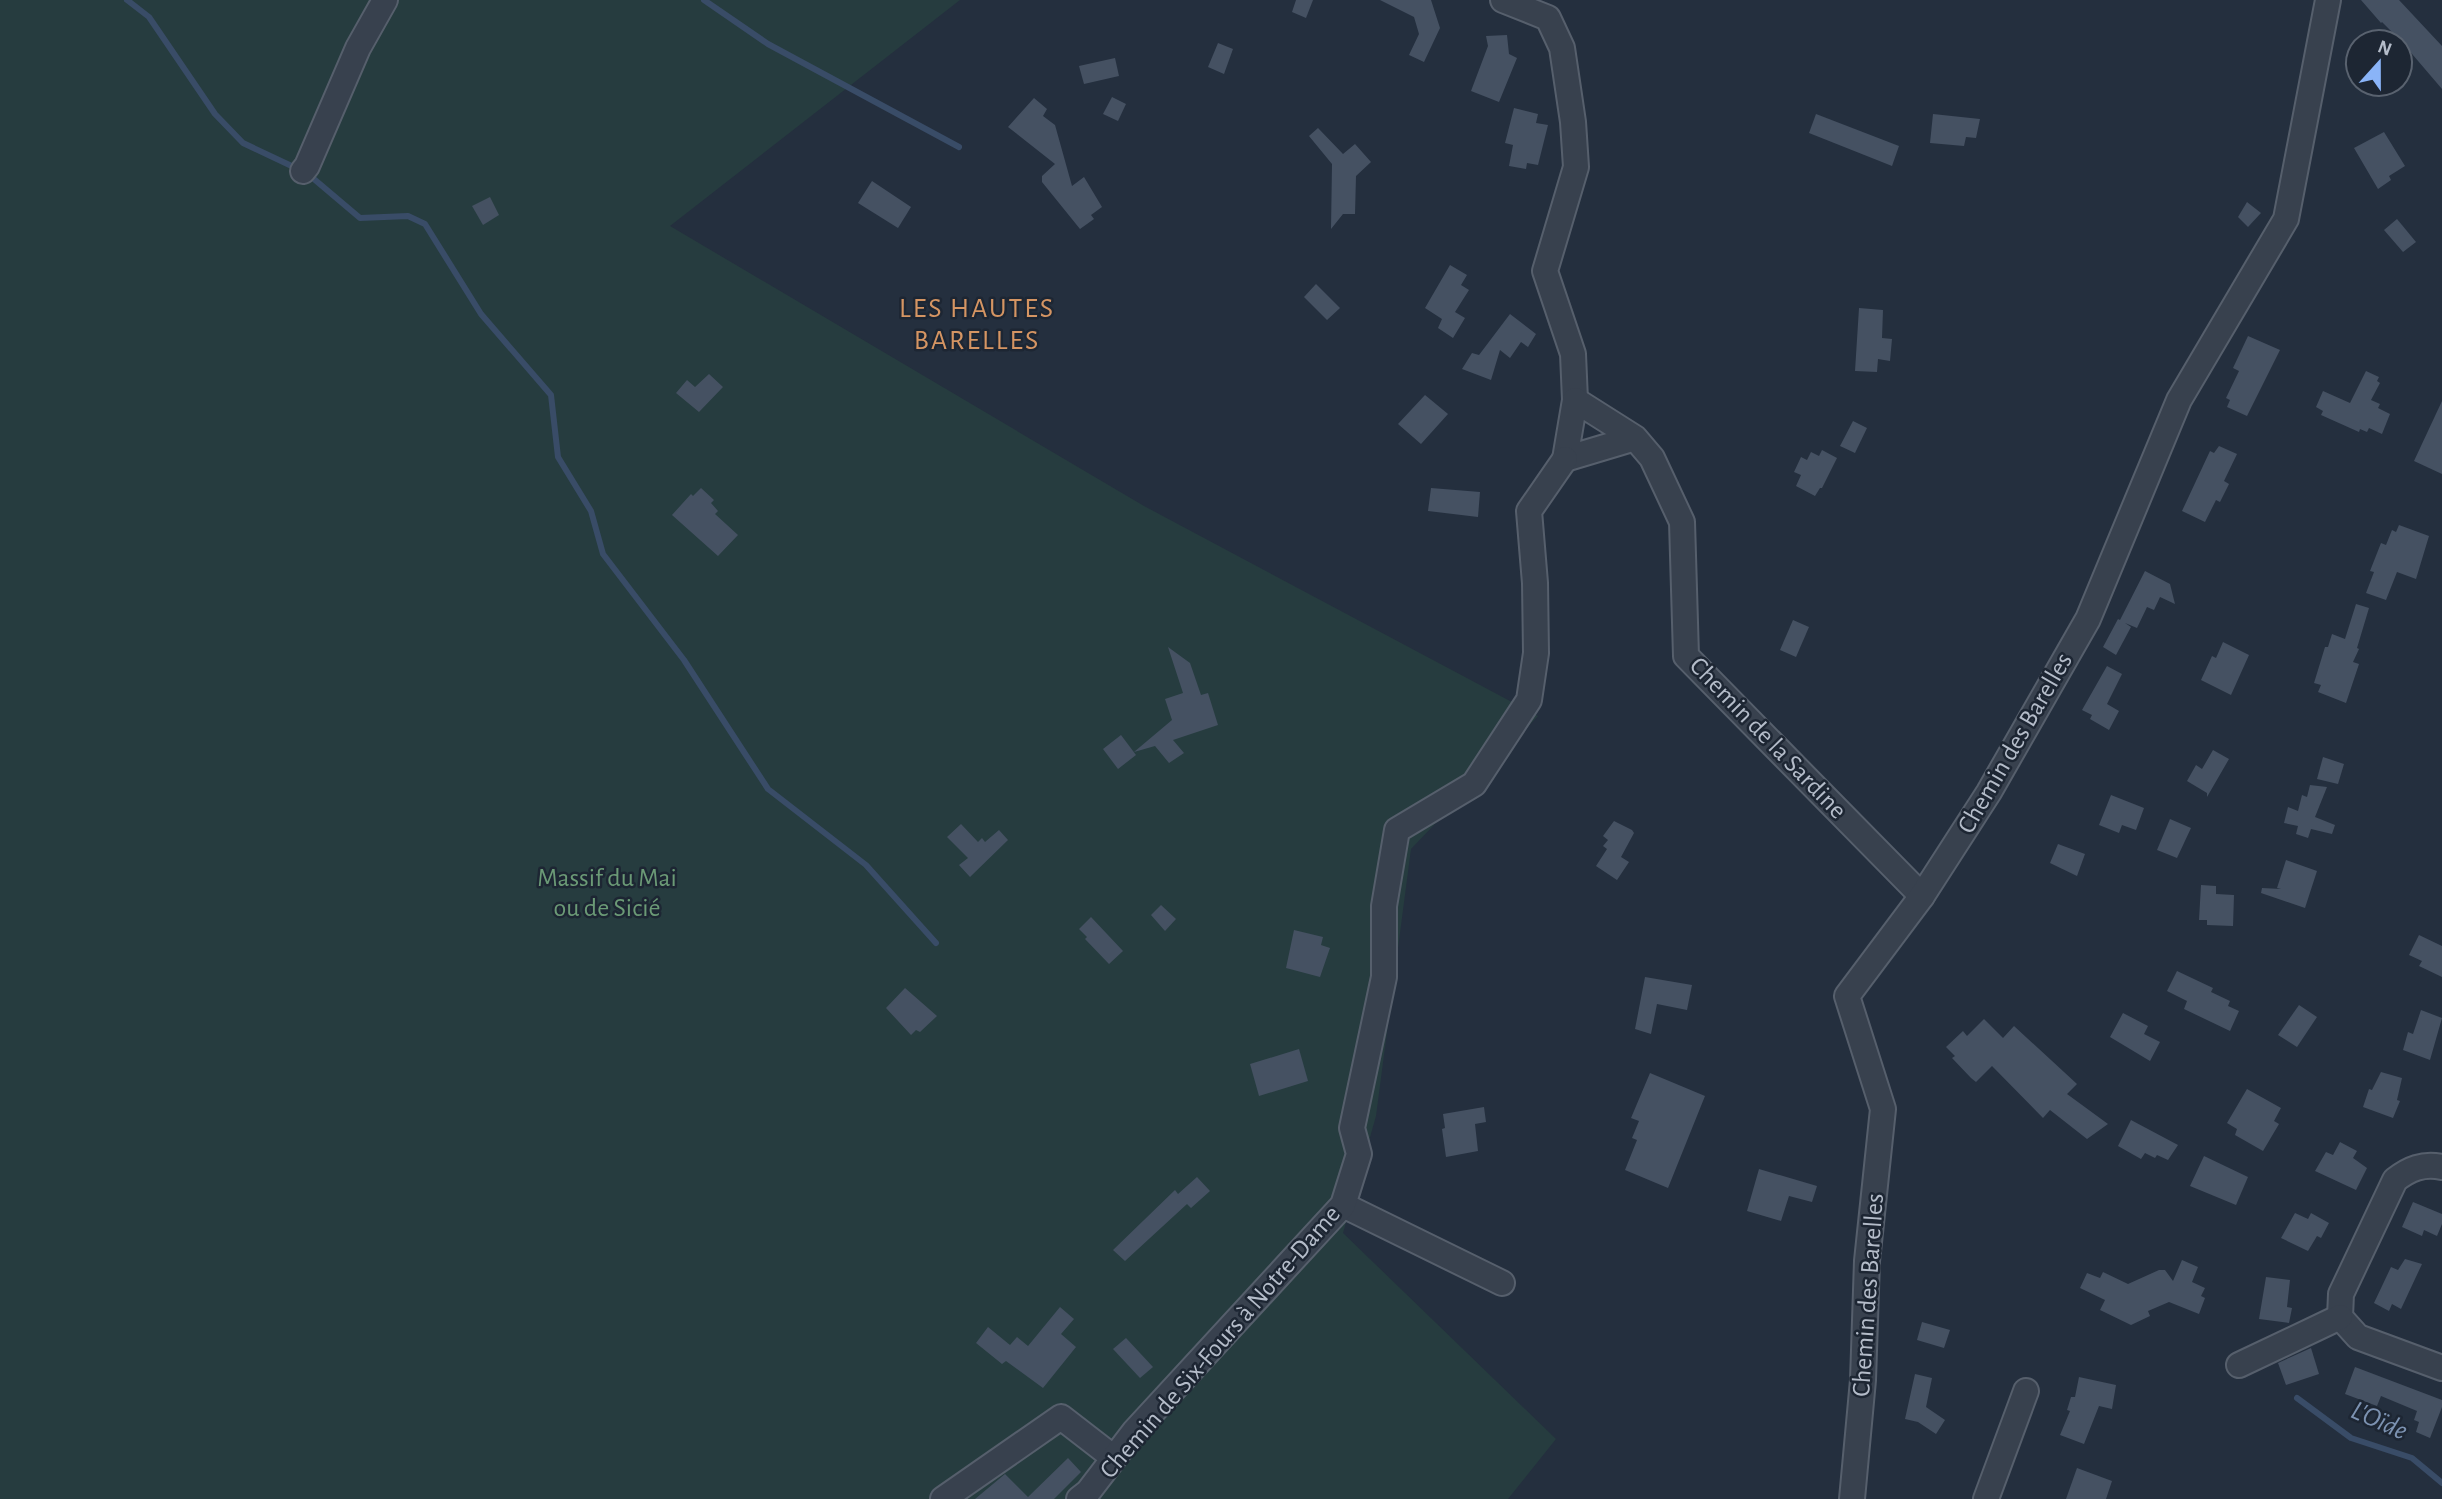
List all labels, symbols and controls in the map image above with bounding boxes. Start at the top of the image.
north arrow [2344,28,2414,98]
text: N [2375,37,2394,60]
district label: LES HAUTES BARELLES [899,295,1055,355]
street label: Chemin des Barelles [1953,648,2077,838]
street label: Chemin de la Sardine [1685,652,1851,824]
park label: Massif du Mai ou de Sicié [537,865,677,921]
street label: Chemin des Barelles [1848,1192,1888,1398]
street label: Chemin de Six-Fours à Notre-Dame [1095,1201,1345,1483]
water label: L'Oïde [2347,1396,2411,1446]

